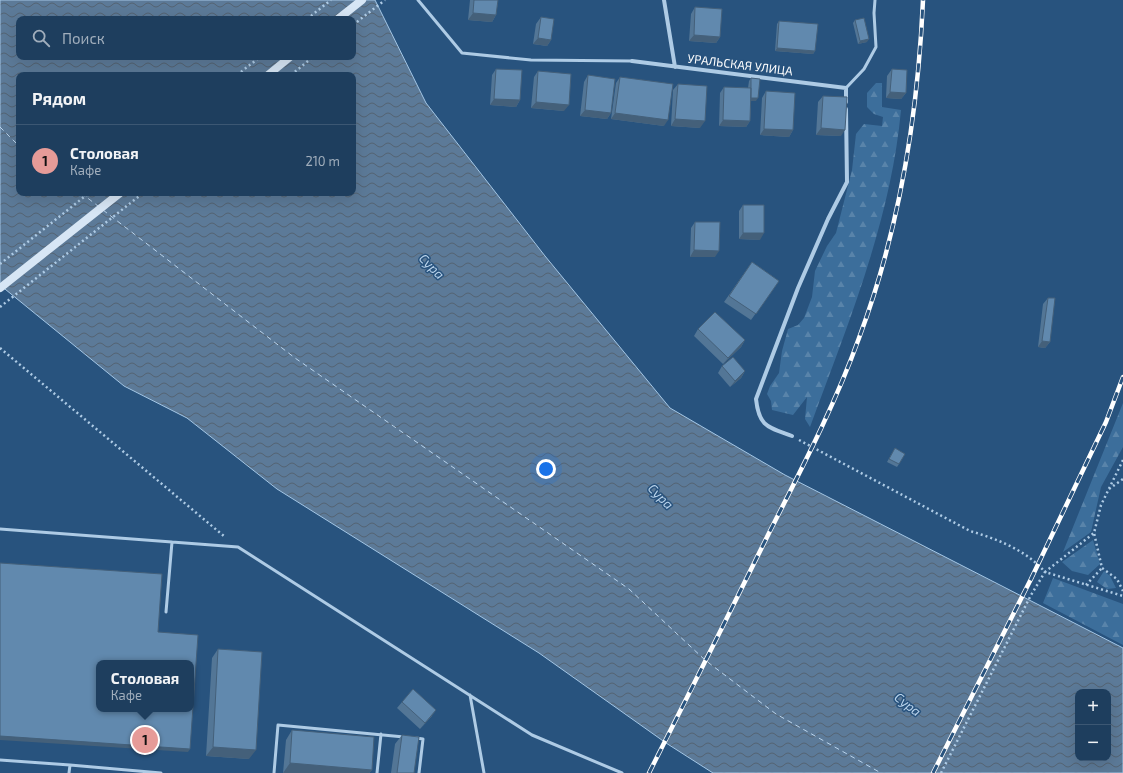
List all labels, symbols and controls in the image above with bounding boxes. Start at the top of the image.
search box [16,16,356,60]
icon: search [30,27,52,49]
text: Поиск [62,29,105,47]
street label: УРАЛЬСКАЯ УЛИЦА [687,51,794,77]
text: Рядом [32,88,86,108]
text: Столовая [70,144,139,162]
text: 1 [42,153,48,169]
text: 210 m [305,153,340,169]
text: Кафе [70,162,101,178]
water label: Сура [416,250,448,282]
your location [536,459,556,479]
water label: Сура [645,480,677,512]
popup [96,660,194,712]
text: Столовая [111,669,179,687]
text: Кафе [111,687,142,703]
water label: Сура [891,689,925,719]
map controls [1075,689,1111,761]
button: + [1075,689,1111,725]
pin: 1 [132,725,158,755]
button: − [1075,725,1111,761]

